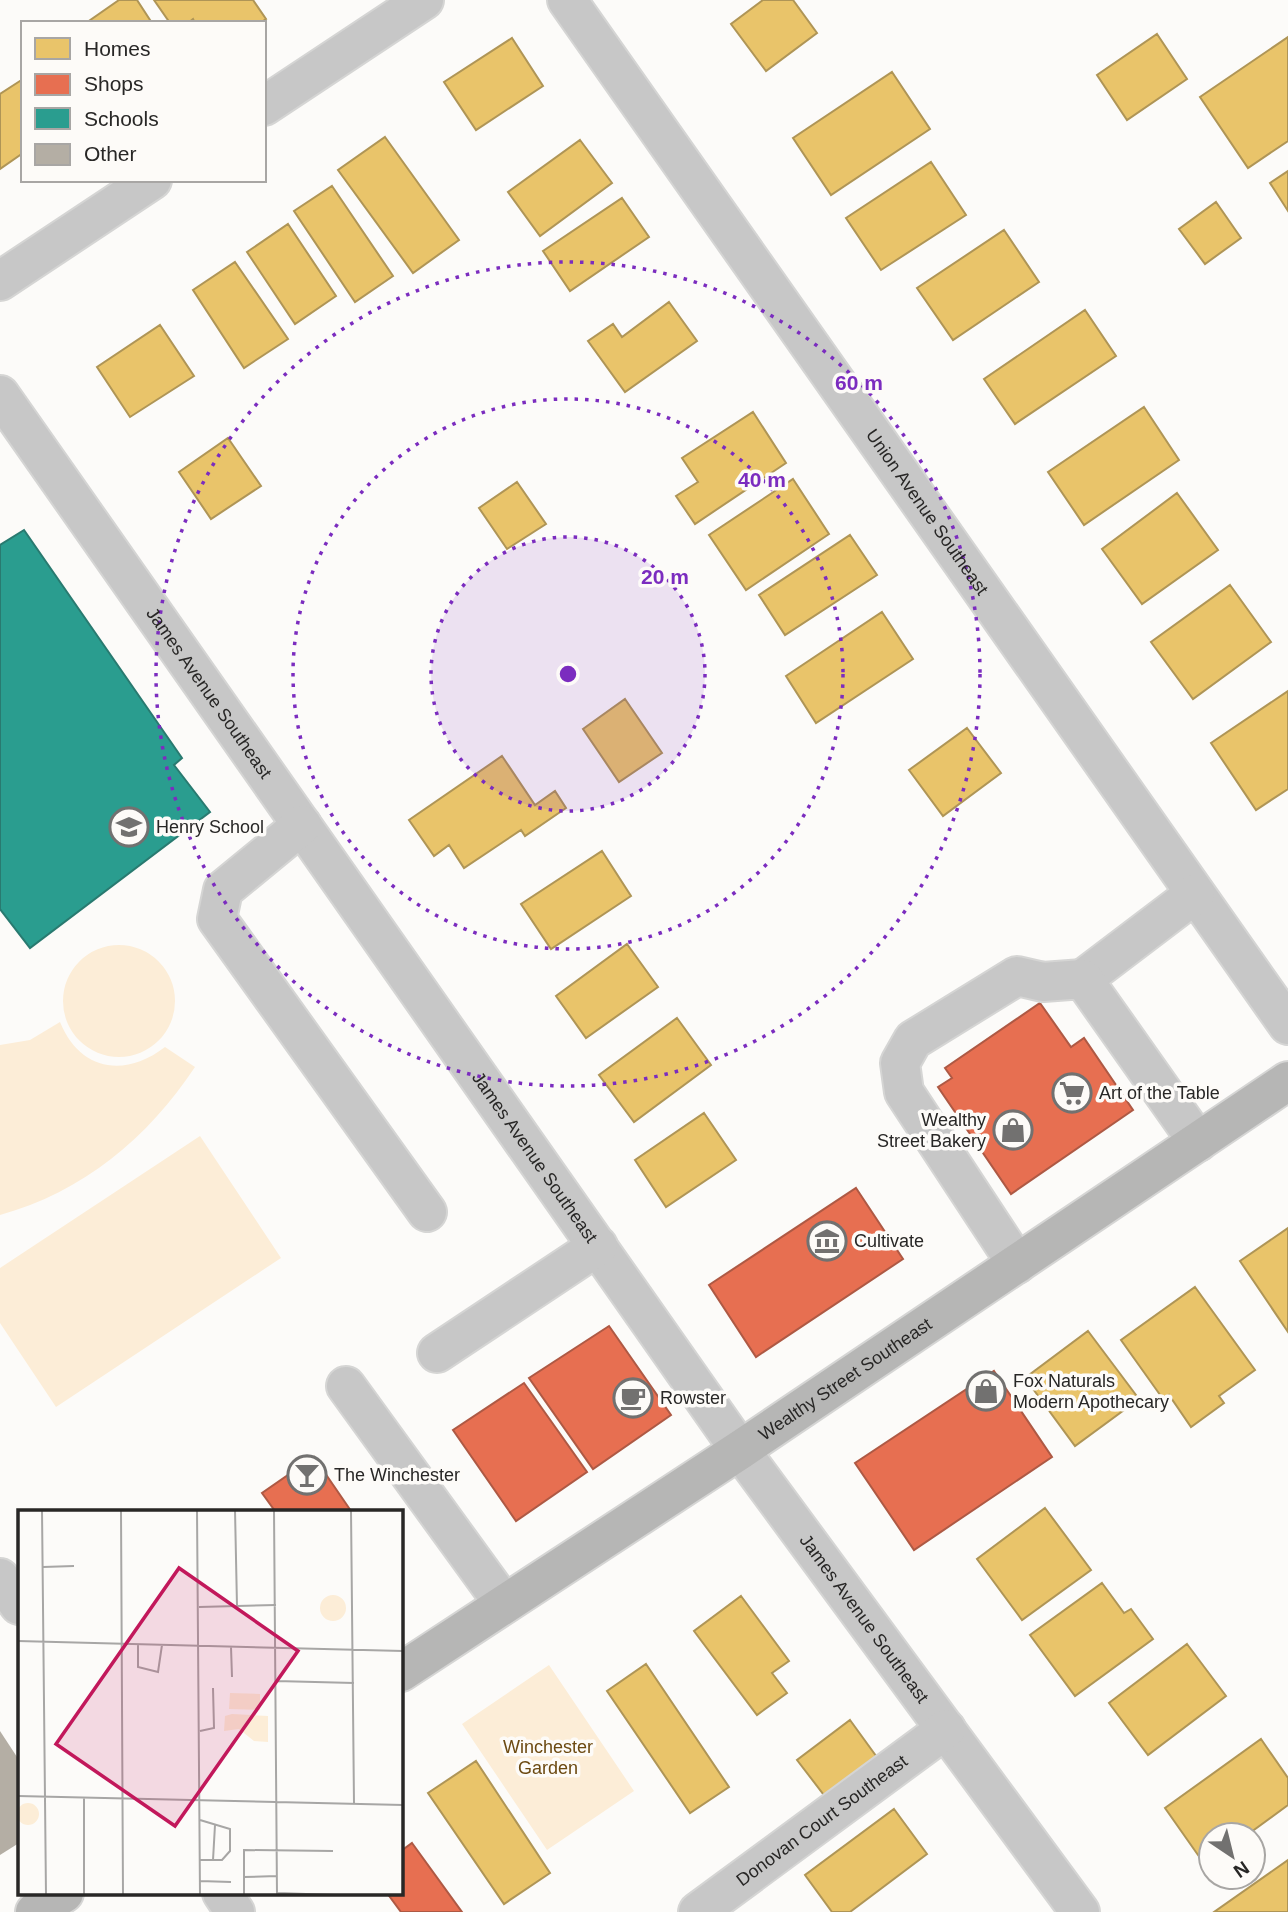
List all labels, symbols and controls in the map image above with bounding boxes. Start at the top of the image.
legend [21,21,266,182]
text: Homes [84,37,151,60]
text: Shops [84,72,144,95]
text: Schools [84,107,159,130]
text: Other [84,142,137,165]
text: 60 m [835,371,883,394]
street label: Union Avenue Southeast [862,425,992,599]
text: 40 m [738,468,786,491]
text: 20 m [641,565,689,588]
street label: James Avenue Southeast [142,604,276,782]
centre of rings [556,662,580,686]
school or university icon: Henry School [108,806,150,848]
place label: Henry School [156,817,264,837]
street label: James Avenue Southeast [468,1068,601,1246]
supermarket icon: Art of the Table [1051,1072,1093,1114]
place label: Art of the Table [1099,1083,1220,1103]
shop icon: Wealthy Street Bakery [992,1109,1034,1151]
place label: Wealthy Street Bakery [877,1110,986,1151]
museum icon: Cultivate [806,1220,848,1262]
place label: Cultivate [854,1231,924,1251]
street label: Wealthy Street Southeast [755,1314,935,1444]
shop icon: Fox Naturals Modern Apothecary [965,1370,1007,1412]
place label: Fox Naturals Modern Apothecary [1013,1371,1169,1412]
cafe icon: Rowster [612,1377,654,1419]
place label: Rowster [660,1388,726,1408]
bar icon: The Winchester [286,1454,328,1496]
place label: The Winchester [334,1465,460,1485]
inset map [18,1510,402,1895]
street label: James Avenue Southeast [796,1531,933,1707]
park label: Winchester Garden [503,1737,593,1778]
street label: Donovan Court Southeast [733,1751,911,1890]
north arrow [1197,1821,1267,1891]
text: N [1230,1857,1253,1882]

